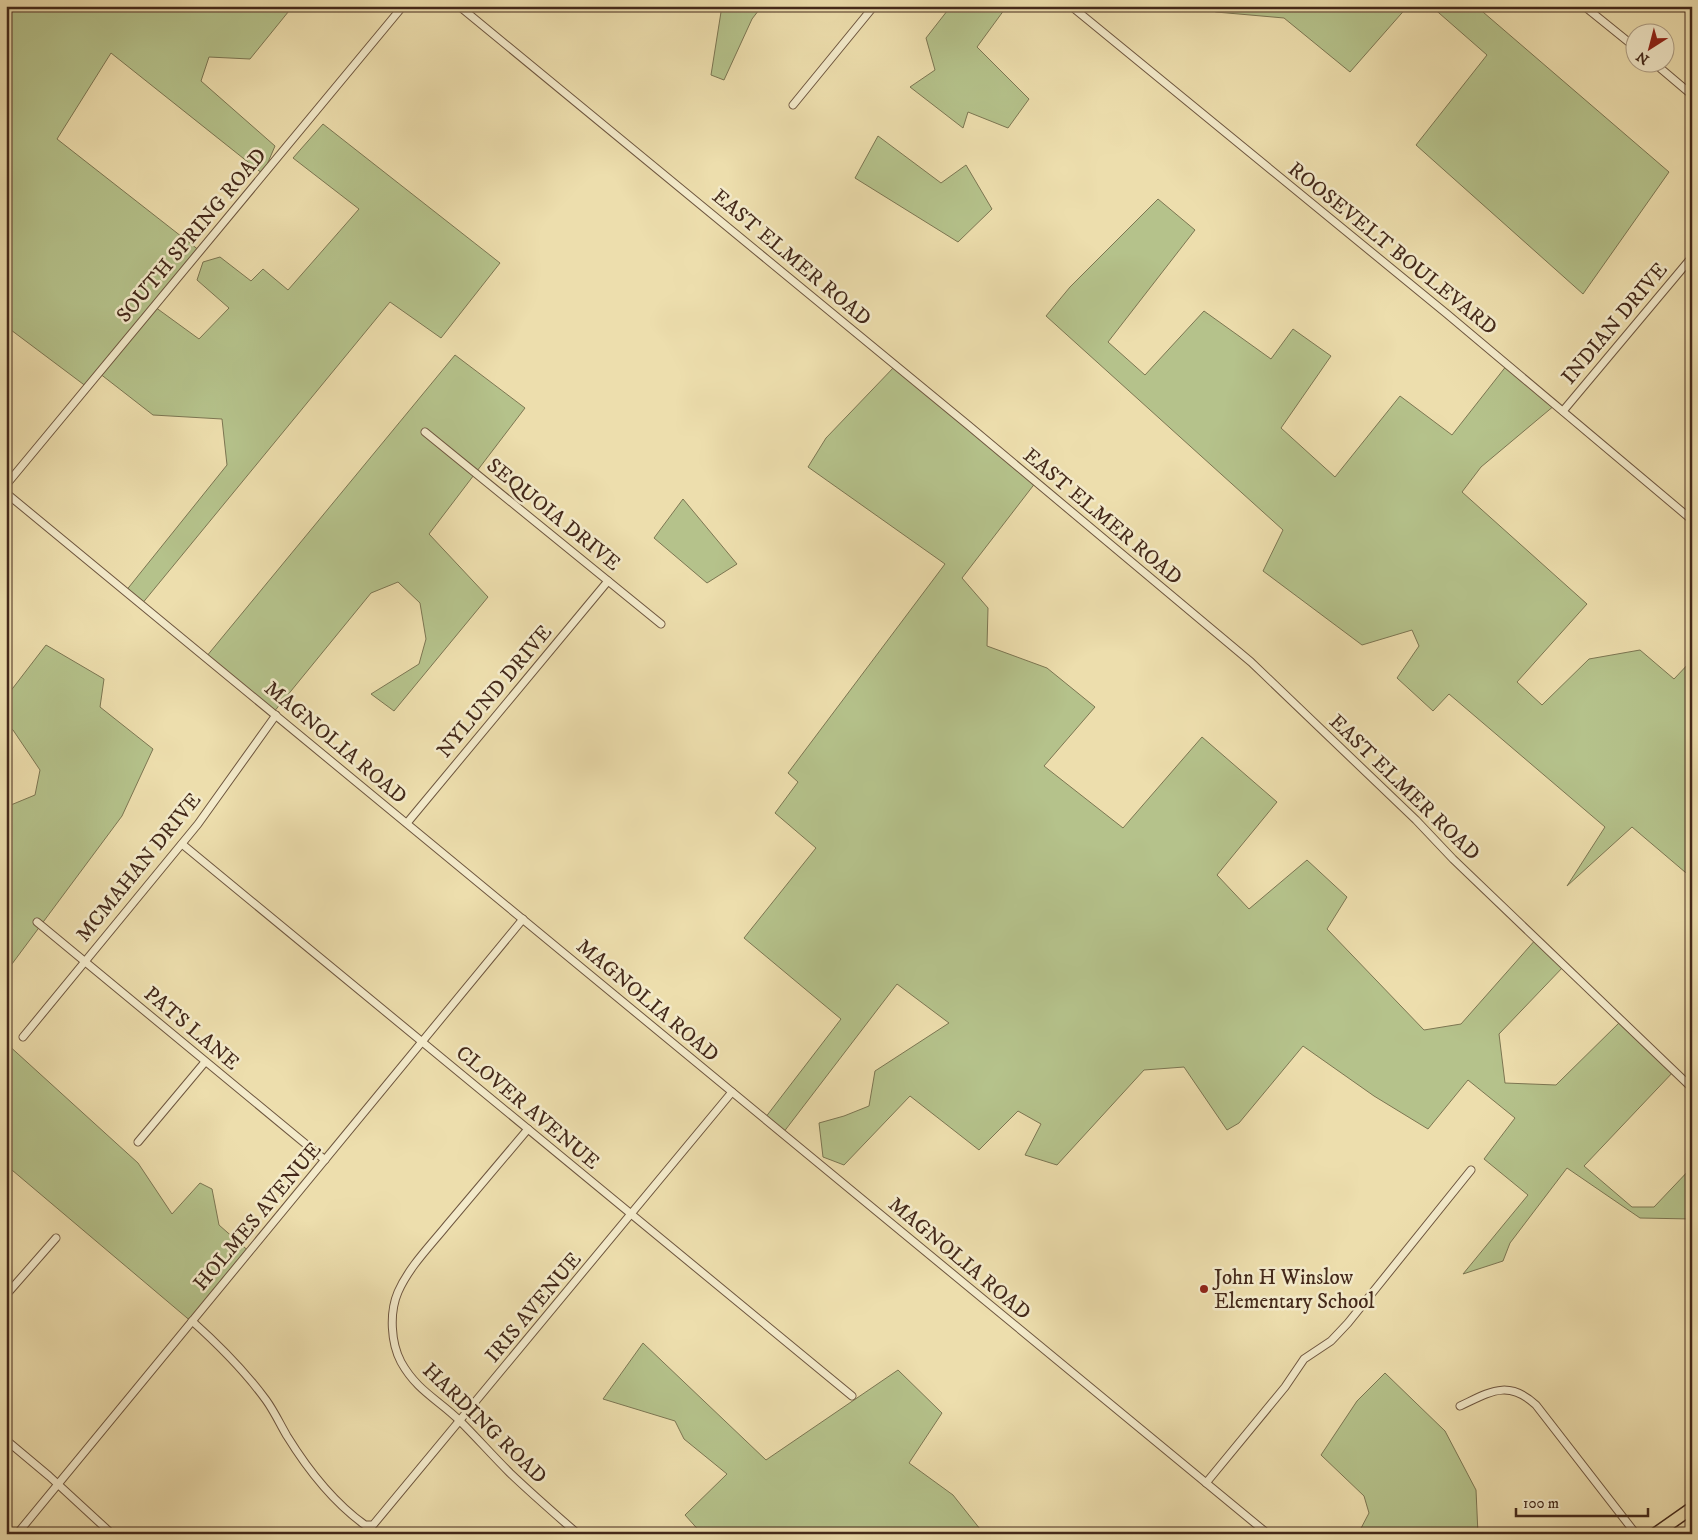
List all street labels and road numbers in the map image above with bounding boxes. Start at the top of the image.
street label: SOUTH SPRING ROAD [111,143,272,328]
street label: ROOSEVELT BOULEVARD [1283,156,1502,341]
street label: EAST ELMER ROAD [706,184,876,332]
street label: INDIAN DRIVE [1556,257,1673,390]
street label: EAST ELMER ROAD [1017,443,1187,591]
street label: SEQUOIA DRIVE [481,453,626,577]
street label: NYLUND DRIVE [432,620,558,763]
street label: MAGNOLIA ROAD [259,676,412,810]
street label: EAST ELMER ROAD [1323,709,1485,866]
street label: MCMAHAN DRIVE [71,788,207,948]
street label: MAGNOLIA ROAD [571,934,724,1068]
street label: PATS LANE [138,981,245,1076]
street label: CLOVER AVENUE [450,1040,605,1176]
street label: HOLMES AVENUE [188,1137,328,1296]
street label: MAGNOLIA ROAD [883,1192,1036,1326]
street label: IRIS AVENUE [480,1247,588,1368]
street label: HARDING ROAD [417,1358,552,1490]

